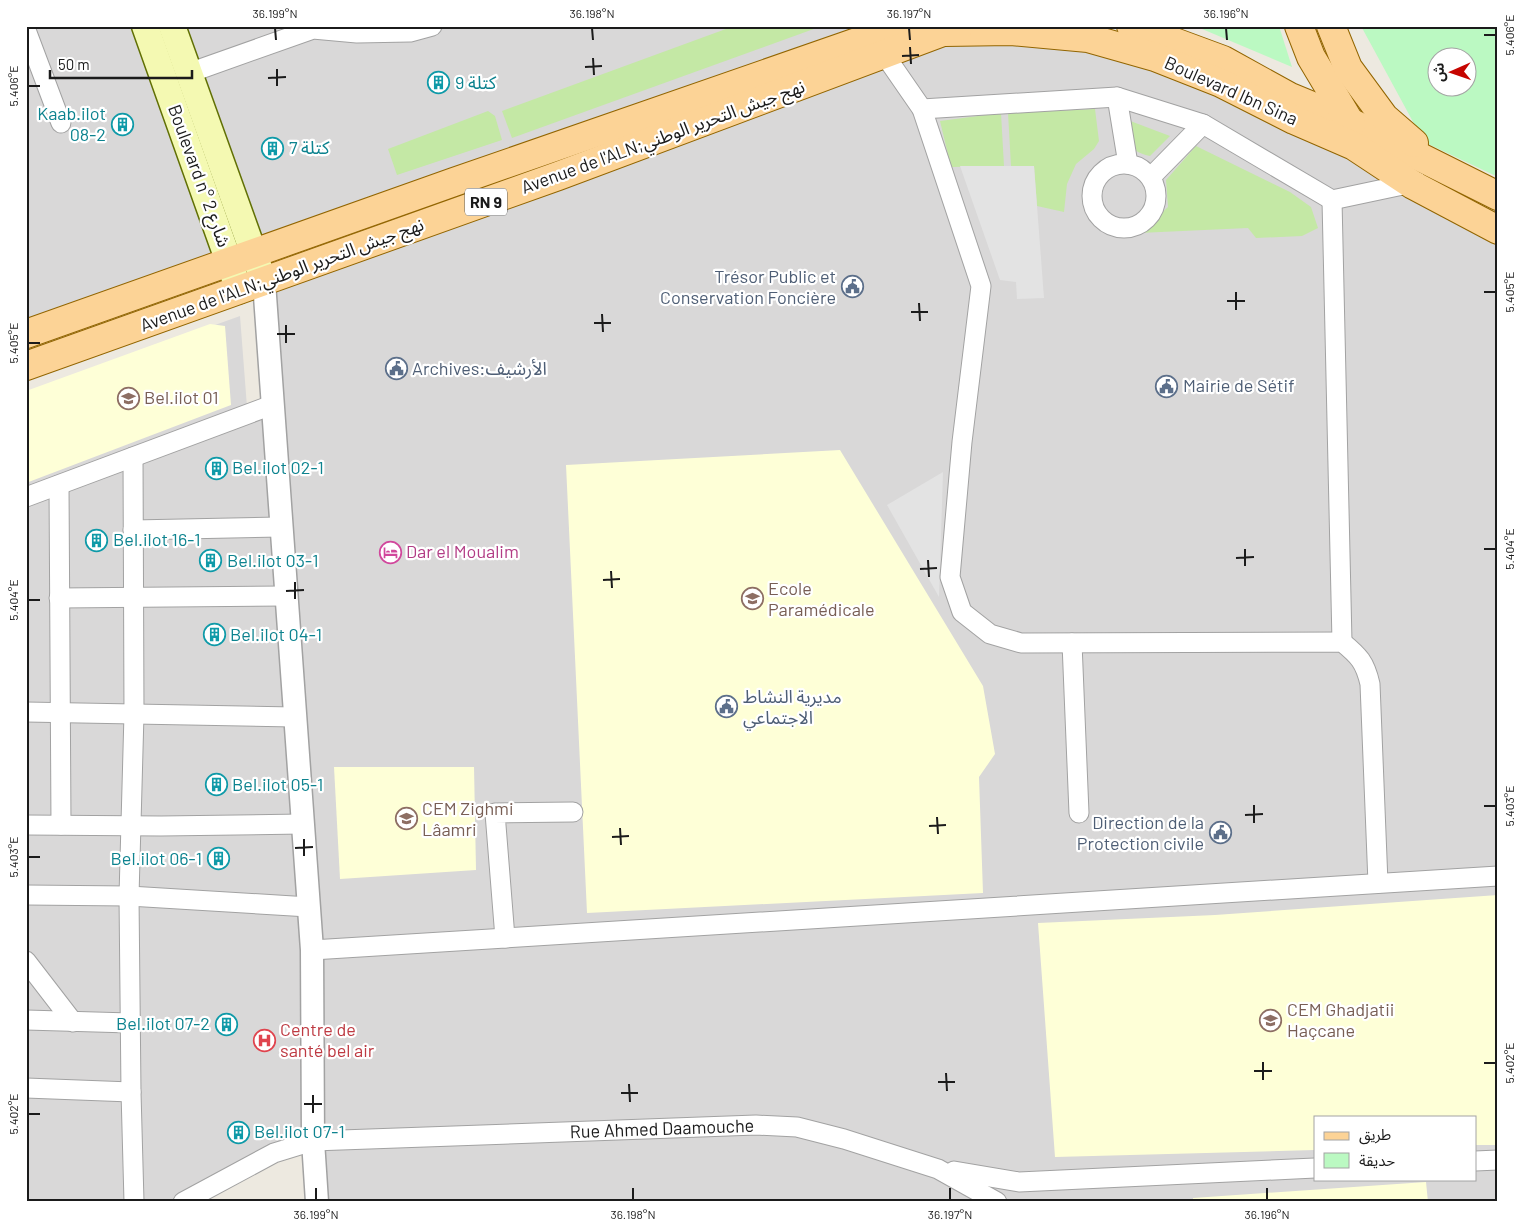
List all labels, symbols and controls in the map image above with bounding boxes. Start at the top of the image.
text: 36.199°N [252,6,298,20]
text: 36.198°N [569,6,615,20]
text: 36.197°N [887,6,931,20]
text: 36.196°N [1203,6,1249,20]
text: 5.406°E [1502,15,1516,55]
scale bar [50,48,192,80]
north arrow [1426,48,1476,98]
street label: Boulevard Ibn Sina [1161,51,1301,129]
text: 50 m [58,55,90,73]
text: ش [1430,63,1447,82]
text: 5.406°E [6,66,20,106]
building icon: كتلة 9 [427,71,451,95]
place label: كتلة 9 [455,71,497,93]
street label: Avenue de l'ALN;نهج جيش التحرير الوطني [518,74,809,201]
street label: Boulevard n° شارع 2 [160,101,236,251]
place label: Kaab.ilot 08-2 [37,102,106,145]
building icon: Kaab.ilot 08-2 [110,112,134,136]
building icon: كتلة 7 [261,136,285,160]
place label: كتلة 7 [289,136,330,158]
road number: RN 9 [465,188,507,216]
street label: Avenue de l'ALN;نهج جيش التحرير الوطني [137,212,428,339]
place label: Trésor Public et Conservation Foncière [660,265,836,308]
text: 5.405°E [1502,272,1516,312]
public building icon: Trésor Public et Conservation Foncière [840,275,864,299]
text: 5.405°E [6,323,20,363]
public building icon: Archives:الأرشيف [384,357,408,381]
place label: Archives:الأرشيف [412,357,547,380]
public building icon: Mairie de Sétif [1155,374,1179,398]
place label: Mairie de Sétif [1183,374,1295,396]
school or university icon: Bel.ilot 01 [116,386,140,410]
place label: Bel.ilot 01 [144,386,219,408]
building icon: Bel.ilot 02-1 [204,456,228,480]
place label: Bel.ilot 02-1 [232,456,324,478]
building icon: Bel.ilot 16-1 [85,528,109,552]
place label: Bel.ilot 16-1 [113,528,201,550]
text: 5.404°E [1502,528,1516,570]
hotel icon: Dar el Moualim [378,540,402,564]
place label: Dar el Moualim [406,540,519,562]
building icon: Bel.ilot 03-1 [199,549,223,573]
place label: Bel.ilot 03-1 [227,549,318,571]
place label: Ecole Paramédicale [768,577,875,620]
text: 5.404°E [6,579,20,621]
school or university icon: Ecole Paramédicale [740,587,764,611]
building icon: Bel.ilot 04-1 [202,623,226,647]
place label: Bel.ilot 04-1 [230,623,322,645]
place label: مديرية النشاط الاجتماعي [743,685,842,731]
public building icon: مديرية النشاط الاجتماعي [715,695,739,719]
building icon: Bel.ilot 05-1 [204,773,228,797]
place label: Bel.ilot 05-1 [232,773,323,795]
text: 5.403°E [1502,786,1516,826]
place label: CEM Zighmi Lâamri [422,797,514,840]
school or university icon: CEM Zighmi Lâamri [394,807,418,831]
place label: Direction de la Protection civile [1077,811,1204,854]
public building icon: Direction de la Protection civile [1208,821,1232,845]
text: 5.403°E [6,837,20,877]
place label: Bel.ilot 06-1 [111,847,202,869]
building icon: Bel.ilot 06-1 [206,847,230,871]
place label: CEM Ghadjatii Haçcane [1287,998,1394,1041]
school or university icon: CEM Ghadjatii Haçcane [1259,1008,1283,1032]
place label: Bel.ilot 07-2 [116,1012,210,1034]
building icon: Bel.ilot 07-2 [214,1012,238,1036]
place label: Centre de santé bel air [280,1018,375,1061]
hospital icon: Centre de santé bel air [252,1028,276,1052]
text: 5.402°E [1502,1042,1516,1084]
text: 5.402°E [6,1093,20,1135]
street label: Rue Ahmed Daamouche [569,1114,755,1142]
legend [1314,1116,1476,1180]
building icon: Bel.ilot 07-1 [226,1120,250,1144]
place label: Bel.ilot 07-1 [254,1120,345,1142]
text: طريق [1359,1125,1391,1145]
text: حديقة [1359,1151,1395,1169]
text: 36.199°N [293,1207,339,1221]
text: 36.198°N [610,1207,656,1221]
text: 36.197°N [928,1207,972,1221]
text: 36.196°N [1244,1207,1290,1221]

